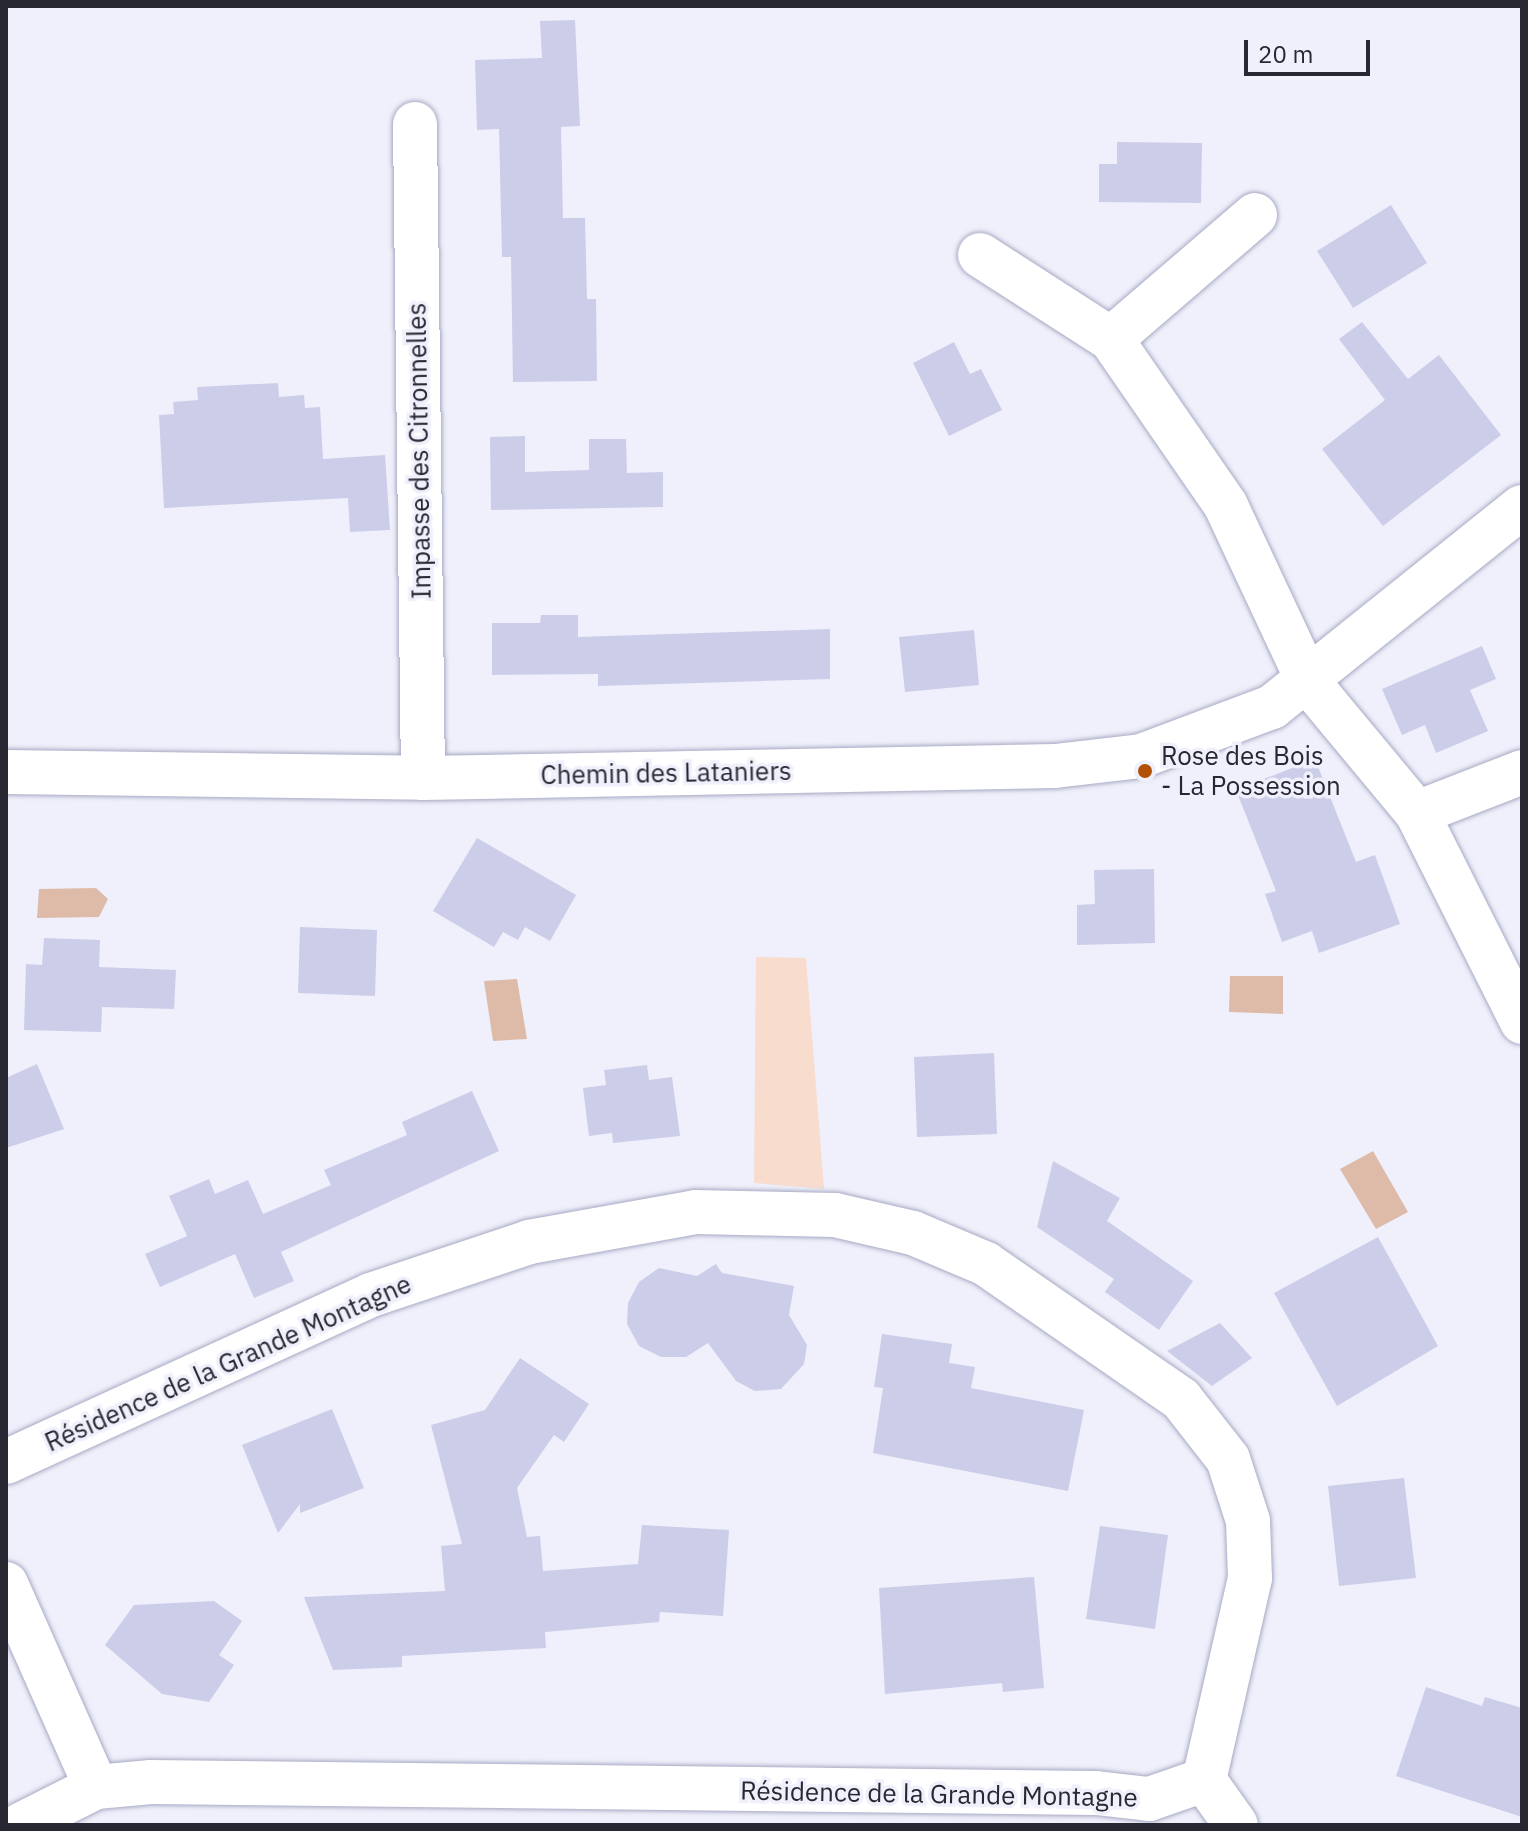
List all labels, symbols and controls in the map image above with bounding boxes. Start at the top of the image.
scale bar [1248,24,1374,74]
text: 20 m [1258,38,1313,70]
street label: Impasse des Citronnelles [401,303,437,599]
place label: Rose des Bois - La Possession [1161,740,1341,802]
street label: Chemin des Lataniers [540,755,792,791]
marker: Rose des Bois - La Possession [1136,762,1154,780]
street label: Résidence de la Grande Montagne [40,1268,416,1458]
street label: Résidence de la Grande Montagne [740,1775,1138,1813]

